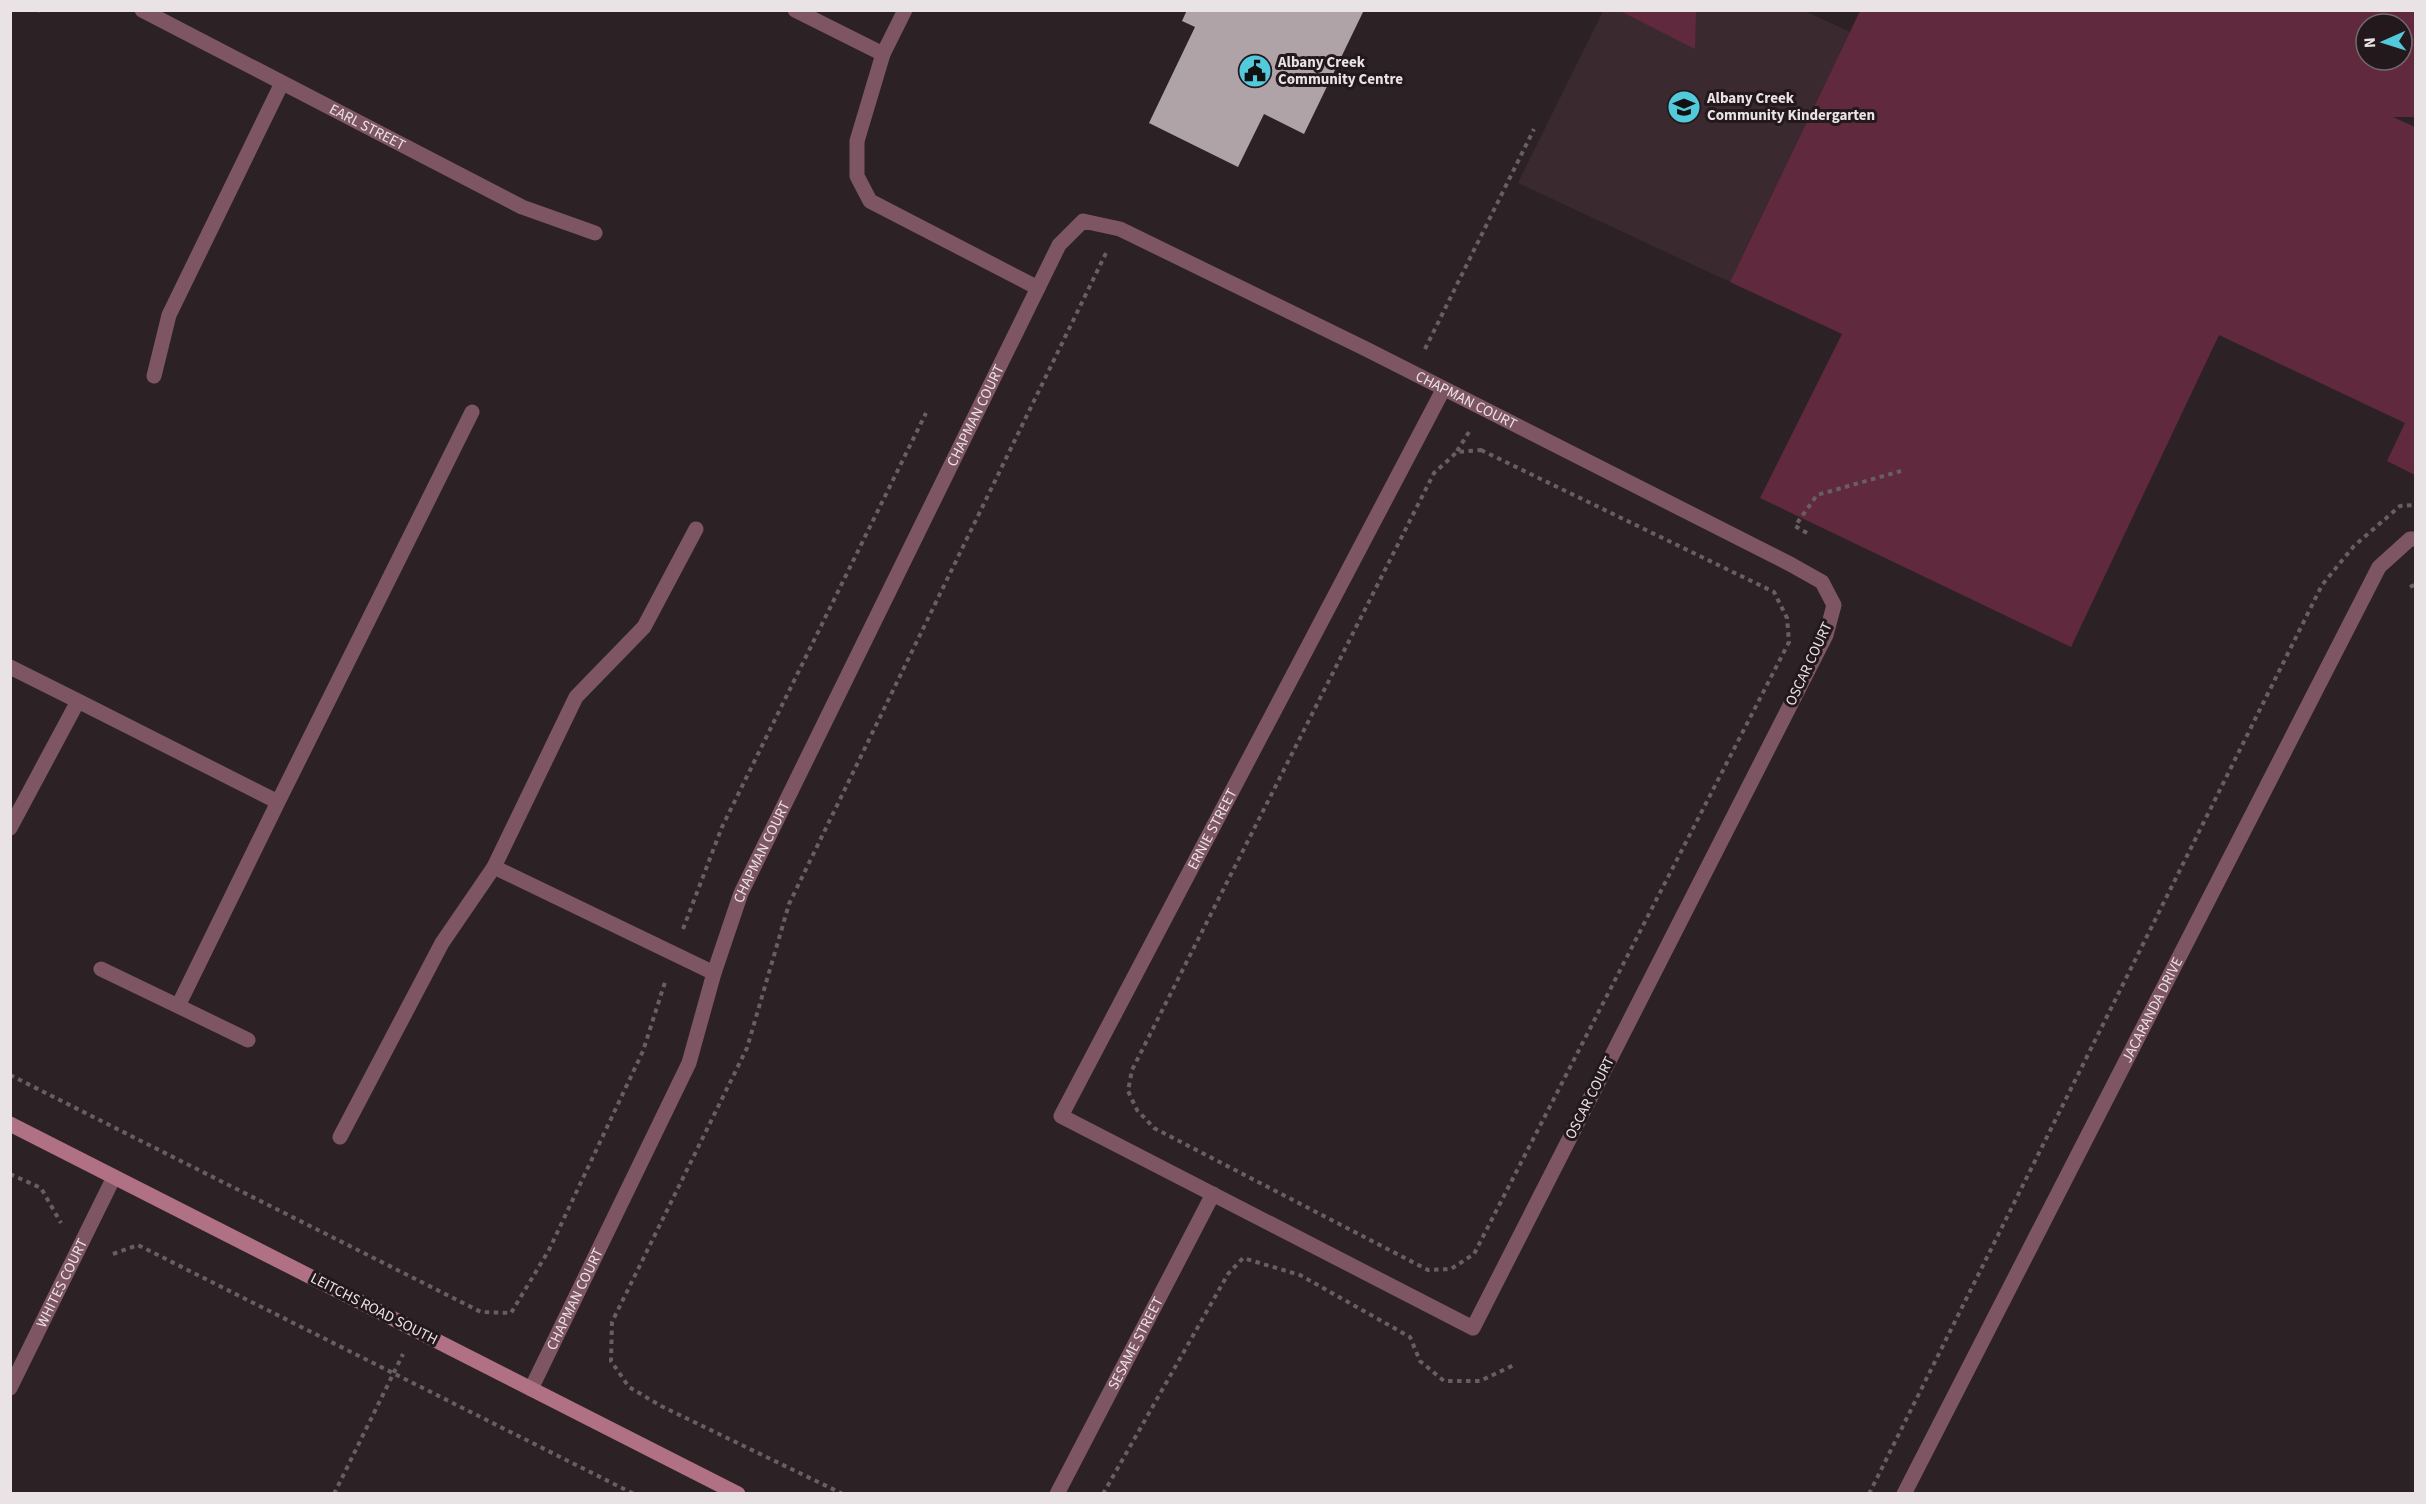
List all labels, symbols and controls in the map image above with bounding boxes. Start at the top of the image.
north arrow [2354,12,2414,72]
text: N [2359,37,2381,49]
place label: Albany Creek Community Centre [1277,52,1403,90]
public building icon: Albany Creek Community Centre [1237,53,1273,89]
place label: Albany Creek Community Kindergarten [1706,88,1875,126]
school or university icon: Albany Creek Community Kindergarten [1666,89,1702,125]
street label: EARL STREET [326,98,409,155]
street label: CHAPMAN COURT [941,361,1009,470]
street label: CHAPMAN COURT [1412,365,1521,434]
street label: OSCAR COURT [1780,619,1838,709]
street label: ERNIE STREET [1182,785,1242,873]
street label: CHAPMAN COURT [728,797,795,905]
street label: JACARANDA DRIVE [2116,953,2188,1066]
street label: OSCAR COURT [1560,1053,1620,1143]
street label: WHITES COURT [31,1235,93,1331]
street label: CHAPMAN COURT [541,1244,608,1354]
street label: LEITCHS ROAD SOUTH [307,1268,441,1350]
street label: SESAME STREET [1103,1293,1168,1393]

